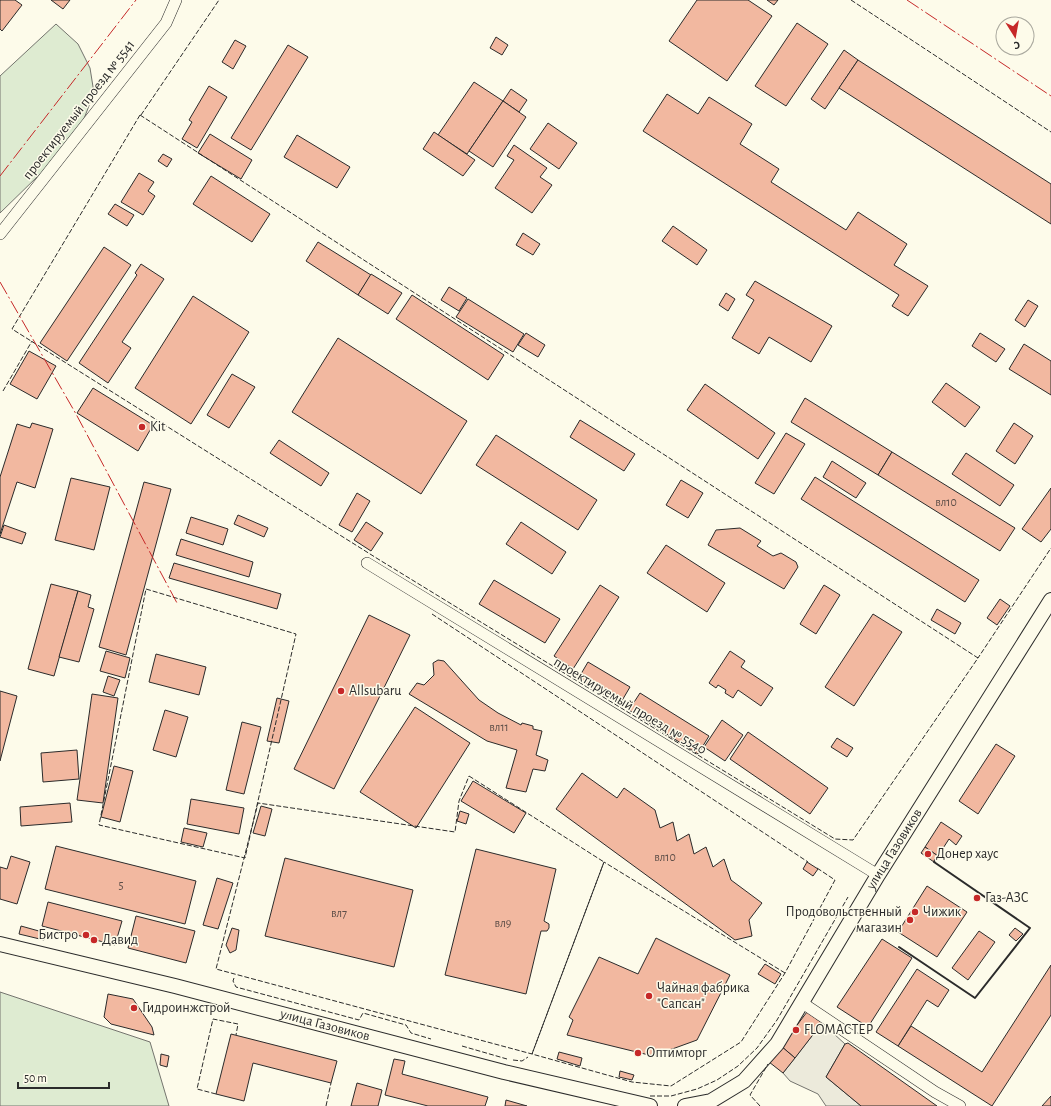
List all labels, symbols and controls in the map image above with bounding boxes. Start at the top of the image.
north arrow [995,16,1035,56]
street label: проектируемый проезд № 5541 [20,38,138,182]
text: С [1013,39,1021,51]
place label: Kit [150,420,166,434]
marker: Kit [137,422,147,432]
house number: вл10 [935,496,957,508]
street label: проектируемый проезд № 5540 [551,655,709,757]
place label: Allsubaru [349,684,402,698]
marker: Allsubaru [336,686,346,696]
house number: вл11 [489,721,509,733]
street label: улица Газовиков [863,806,925,893]
place label: Донер хаус [936,847,999,861]
marker: Донер хаус [923,849,933,859]
house number: вл10 [654,851,676,863]
house number: 5 [118,879,124,891]
place label: Газ-АЗС [985,891,1029,905]
marker: Газ-АЗС [972,893,982,903]
place label: Продовольственный магазин [786,905,902,935]
place label: Чижик [923,905,962,919]
house number: вл7 [331,907,347,919]
marker: Чижик [910,907,920,917]
marker: Продовольственный магазин [905,915,915,925]
house number: вл9 [495,917,512,929]
place label: Бистро [38,928,78,942]
marker: Бистро [81,930,91,940]
place label: Давид [102,933,138,947]
marker: Давид [89,935,99,945]
place label: Чайная фабрика "Сапсан" [657,981,750,1011]
marker: Чайная фабрика "Сапсан" [644,991,654,1001]
place label: Гидроинжстрой [142,1001,231,1015]
marker: Гидроинжстрой [129,1003,139,1013]
street label: улица Газовиков [278,1007,371,1044]
place label: FLOМАСТЕР [804,1023,873,1037]
marker: FLOМАСТЕР [791,1025,801,1035]
place label: Оптимторг [646,1046,707,1060]
marker: Оптимторг [633,1048,643,1058]
scale bar [18,1064,109,1090]
text: 50 m [24,1072,47,1084]

